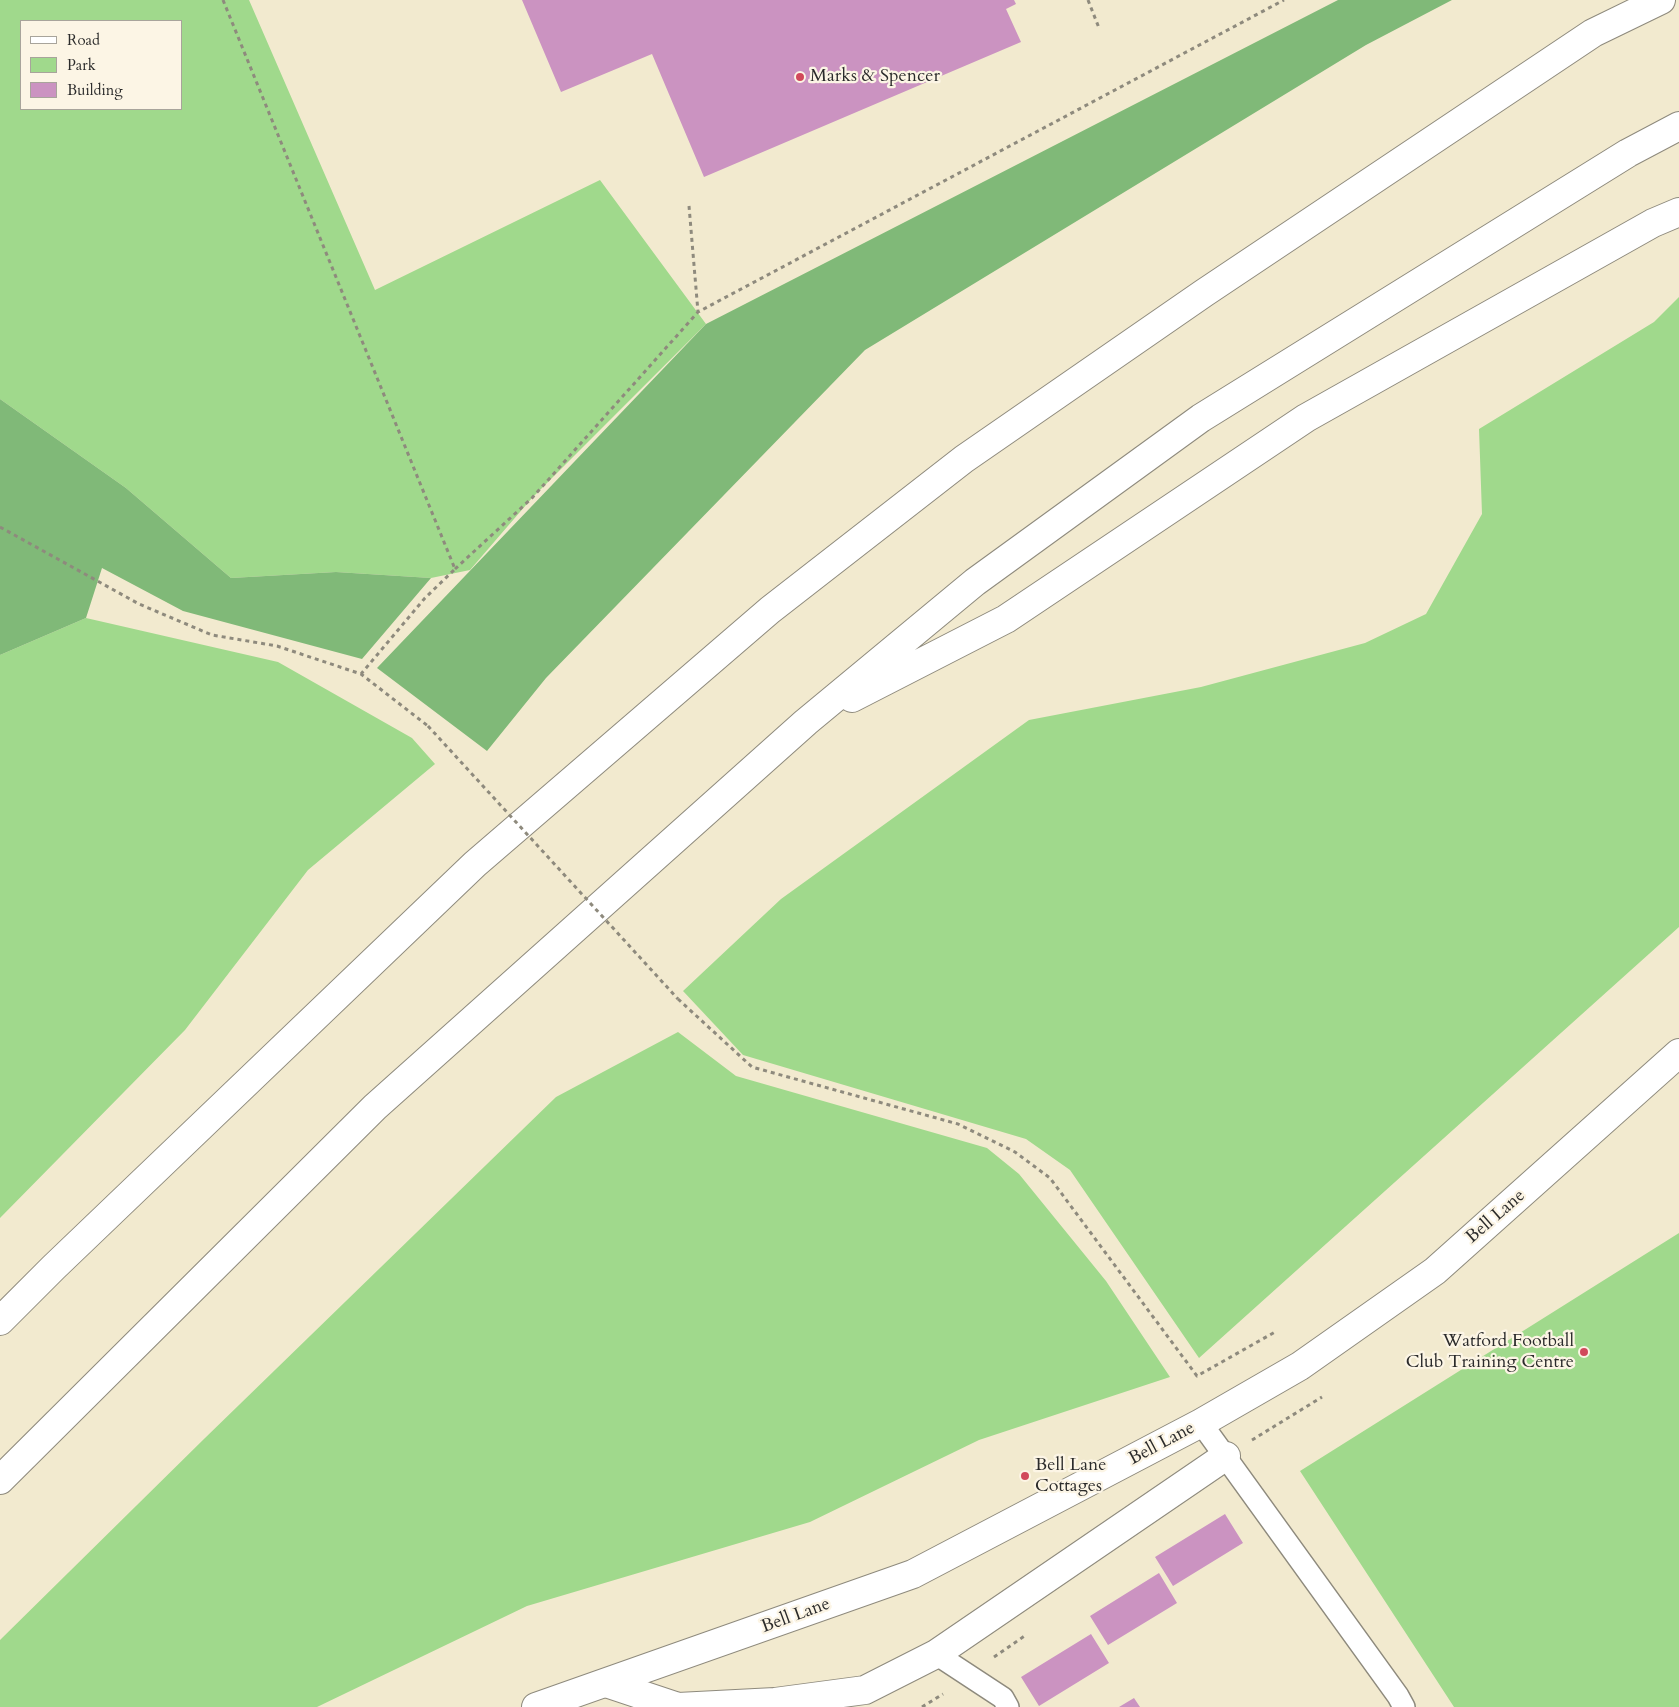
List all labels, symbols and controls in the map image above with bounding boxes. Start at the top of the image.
legend [20,20,182,110]
text: Road [67,30,100,50]
text: Park [67,55,96,75]
place label: Marks & Spencer [810,66,940,88]
marker: Marks & Spencer [794,71,806,83]
text: Building [67,80,123,100]
street label: Bell Lane [1462,1185,1530,1249]
place label: Watford Football Club Training Centre [1406,1331,1574,1374]
marker: Watford Football Club Training Centre [1578,1346,1590,1358]
street label: Bell Lane [1125,1418,1199,1470]
place label: Bell Lane Cottages [1035,1455,1106,1498]
marker: Bell Lane Cottages [1019,1470,1031,1482]
street label: Bell Lane [759,1594,833,1638]

